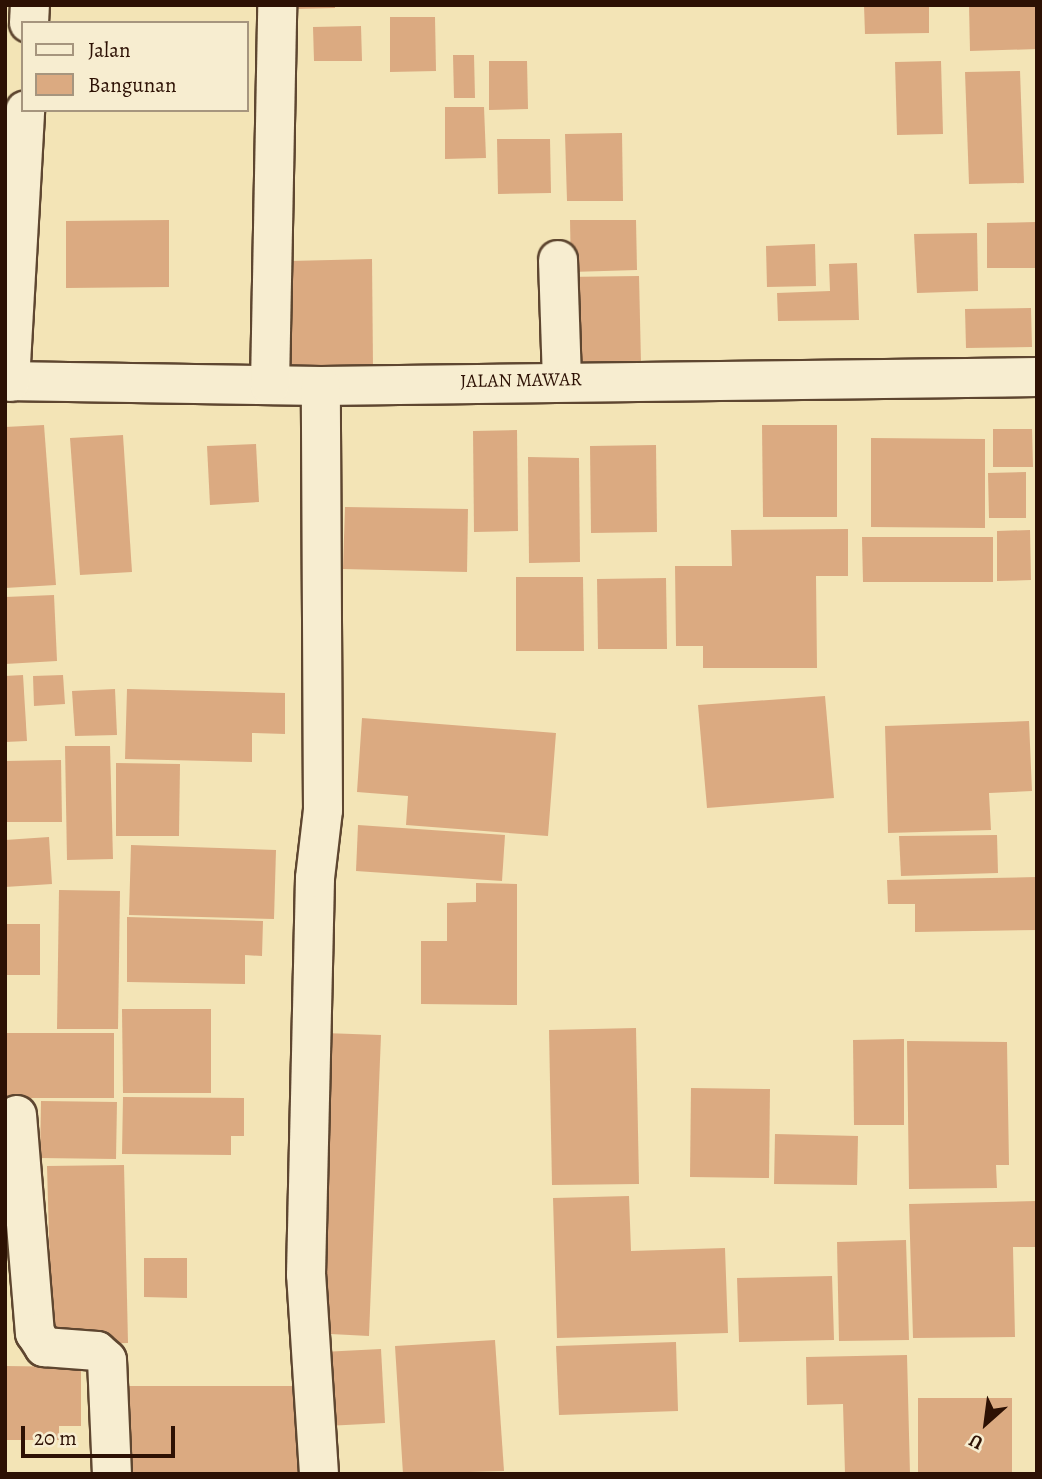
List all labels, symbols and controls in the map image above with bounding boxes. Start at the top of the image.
legend [21,21,248,112]
text: Jalan [88,36,130,64]
text: Bangunan [88,71,177,99]
street label: JALAN MAWAR [460,369,582,393]
north arrow [951,1388,1021,1458]
scale bar [24,1412,178,1456]
text: 20 m [34,1424,77,1452]
text: U [965,1427,988,1456]

